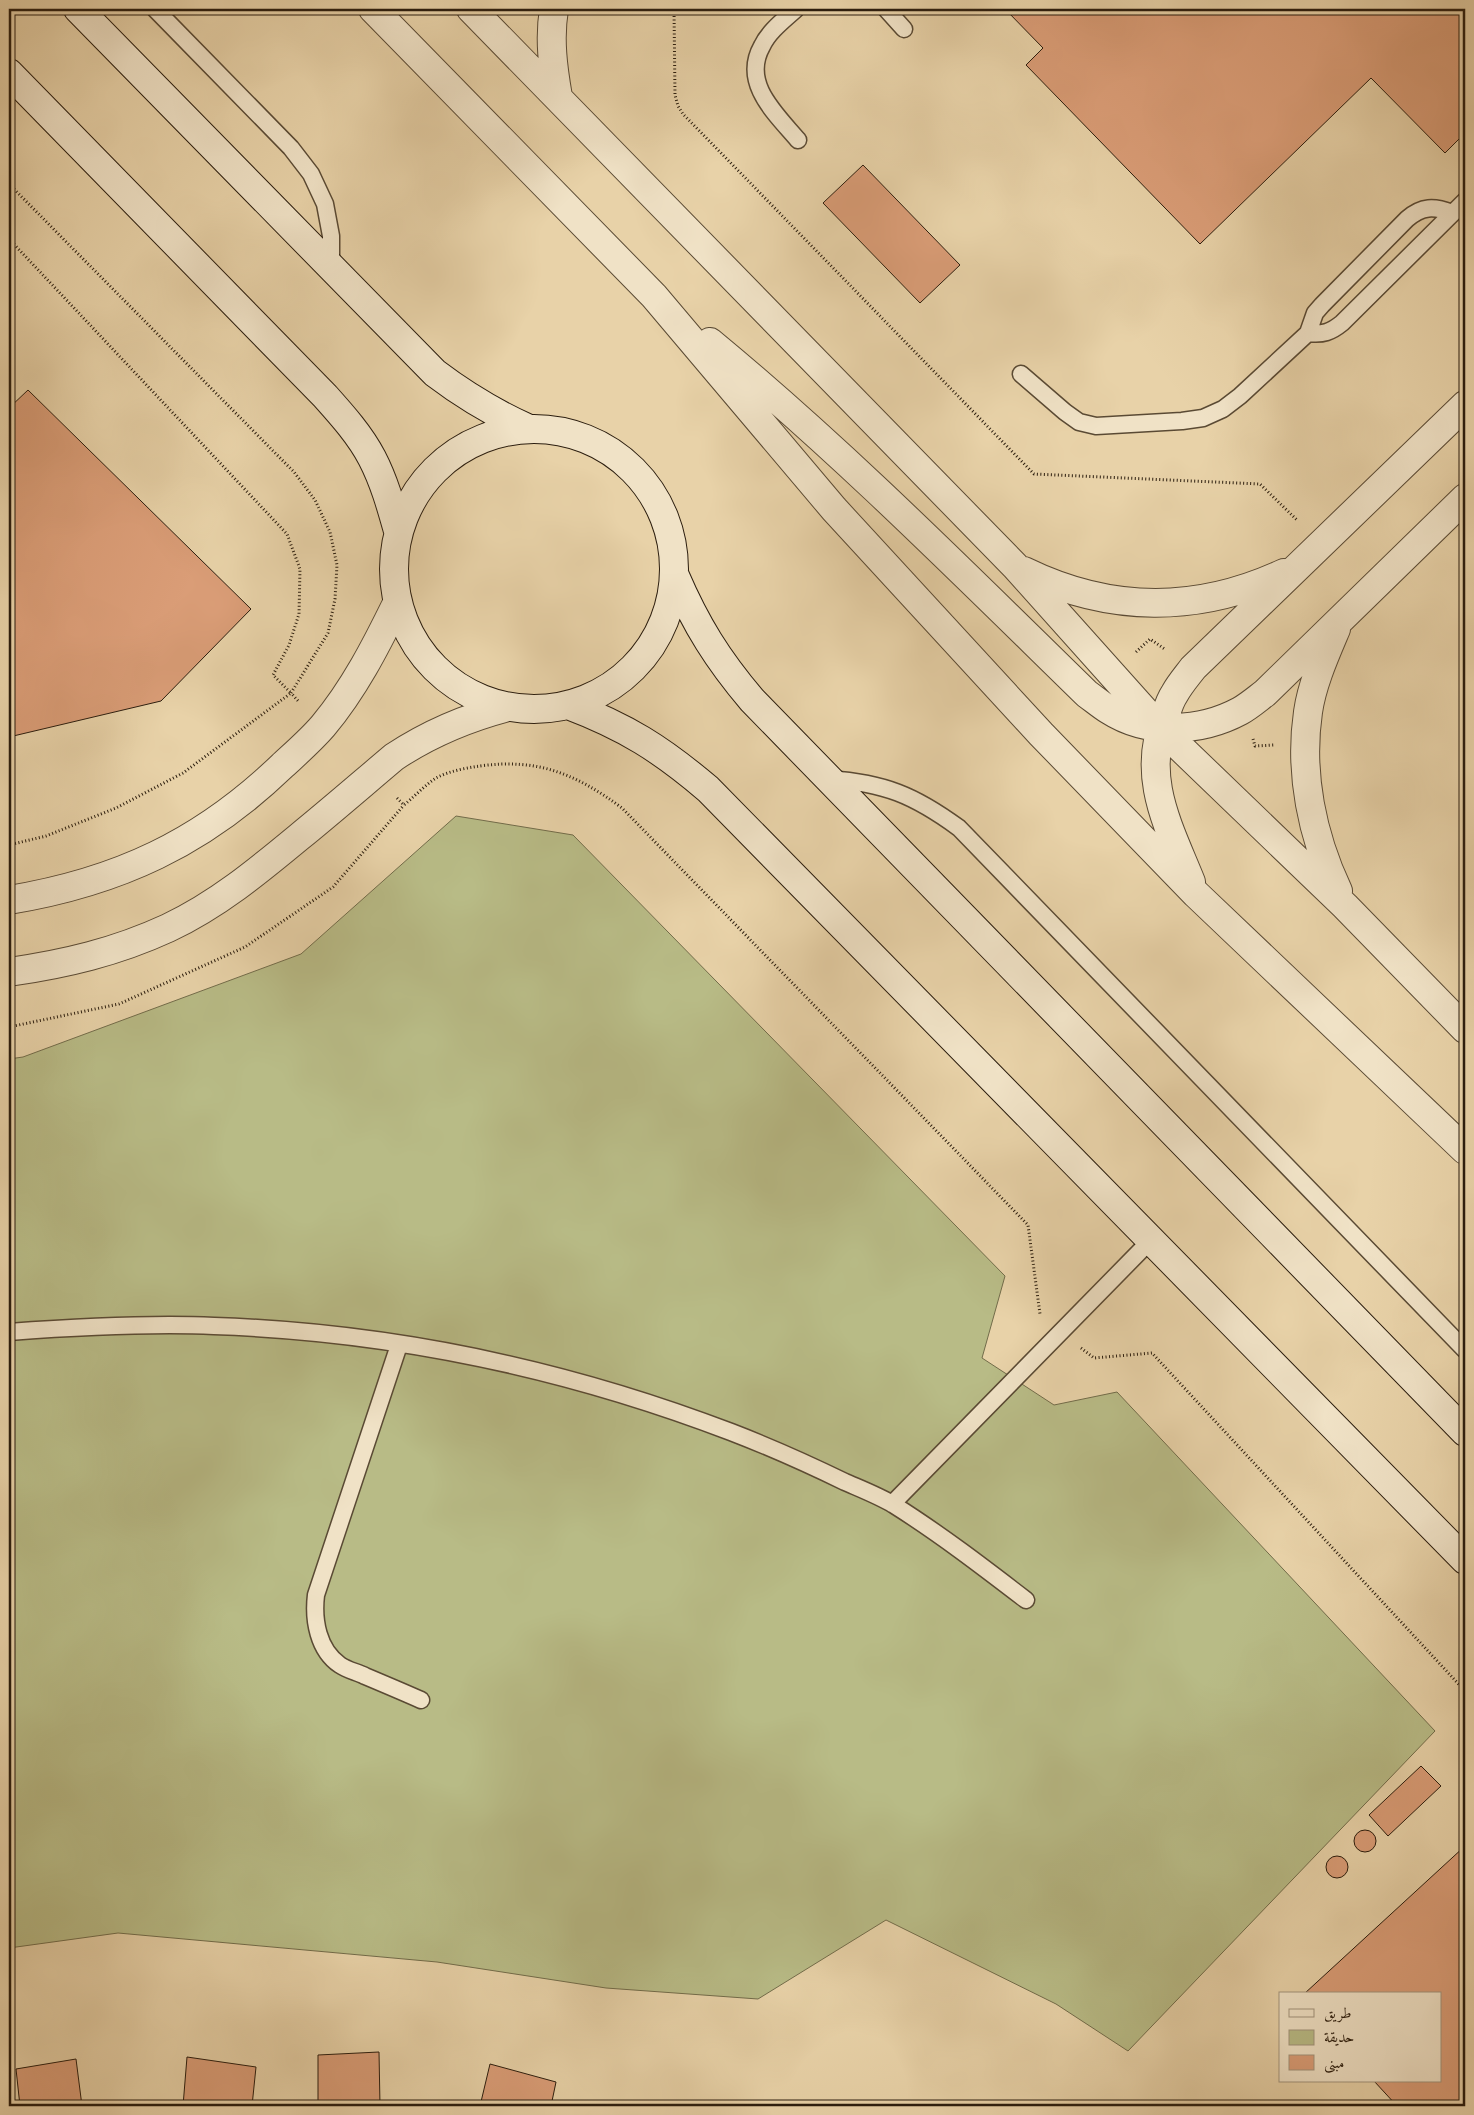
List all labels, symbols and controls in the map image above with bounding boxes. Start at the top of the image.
legend [1279,1992,1442,2082]
text: طريق [1324,2004,1351,2025]
text: حديقة [1324,2028,1354,2049]
text: مبنى [1324,2054,1344,2075]

